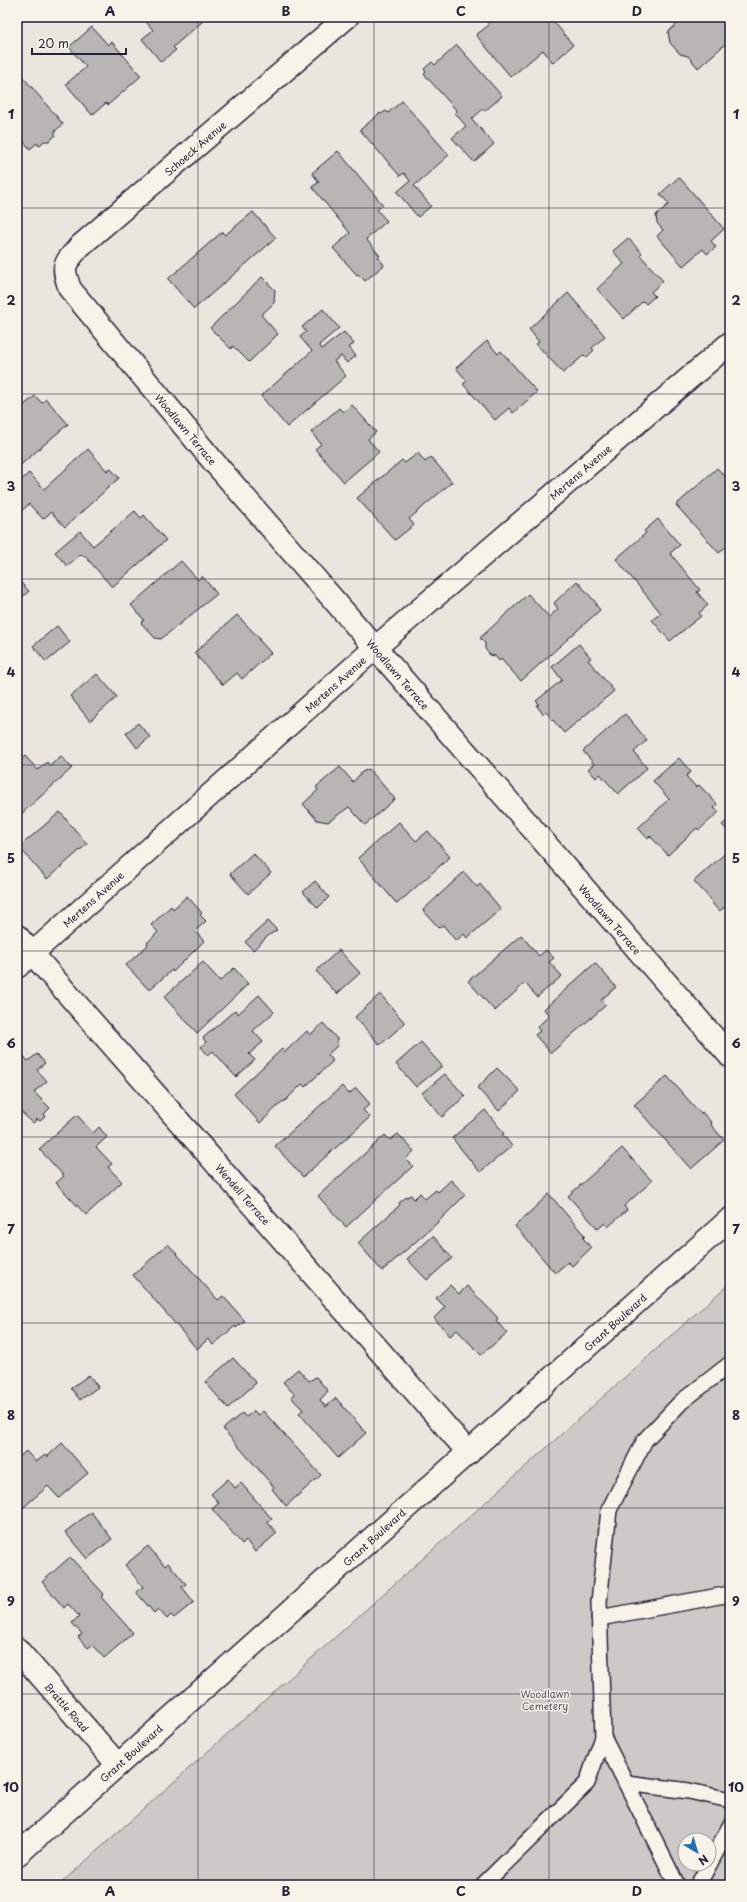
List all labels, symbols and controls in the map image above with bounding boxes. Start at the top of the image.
text: A [105,1,115,20]
text: B [282,1,291,20]
text: C [456,1,466,20]
text: D [632,1,642,20]
scale bar [32,30,126,56]
text: 20 m [38,34,69,52]
text: 1 [8,104,14,123]
text: 1 [733,104,739,123]
street label: Schoeck Avenue [161,117,229,179]
text: 2 [6,290,16,309]
text: 2 [731,290,741,309]
street label: Woodlawn Terrace [152,390,220,468]
street label: Mertens Avenue [546,441,615,503]
text: 3 [7,476,16,495]
text: 3 [732,476,741,495]
street label: Woodlawn Terrace [363,636,433,712]
street label: Mertens Avenue [301,652,369,716]
text: 4 [7,662,16,681]
text: 4 [732,662,741,681]
text: 5 [7,848,15,867]
text: 5 [732,848,740,867]
street label: Mertens Avenue [59,867,127,931]
street label: Woodlawn Terrace [575,881,645,957]
text: 6 [6,1033,16,1052]
text: 6 [731,1033,741,1052]
street label: Wendell Terrace [212,1160,274,1228]
text: 7 [7,1219,15,1238]
text: 7 [732,1219,740,1238]
street label: Grant Boulevard [580,1290,650,1354]
text: 8 [7,1405,15,1424]
text: 8 [732,1405,740,1424]
street label: Grant Boulevard [339,1505,409,1569]
text: 9 [7,1591,15,1610]
text: 9 [732,1591,740,1610]
street label: Brattle Road [41,1679,93,1735]
park label: Woodlawn Cemetery [521,1686,569,1713]
street label: Grant Boulevard [96,1721,166,1785]
text: 10 [3,1777,19,1796]
text: 10 [728,1777,744,1796]
north arrow [677,1832,717,1872]
text: N [695,1851,712,1870]
text: A [105,1881,115,1900]
text: B [282,1881,291,1900]
text: C [456,1881,466,1900]
text: D [632,1881,642,1900]

